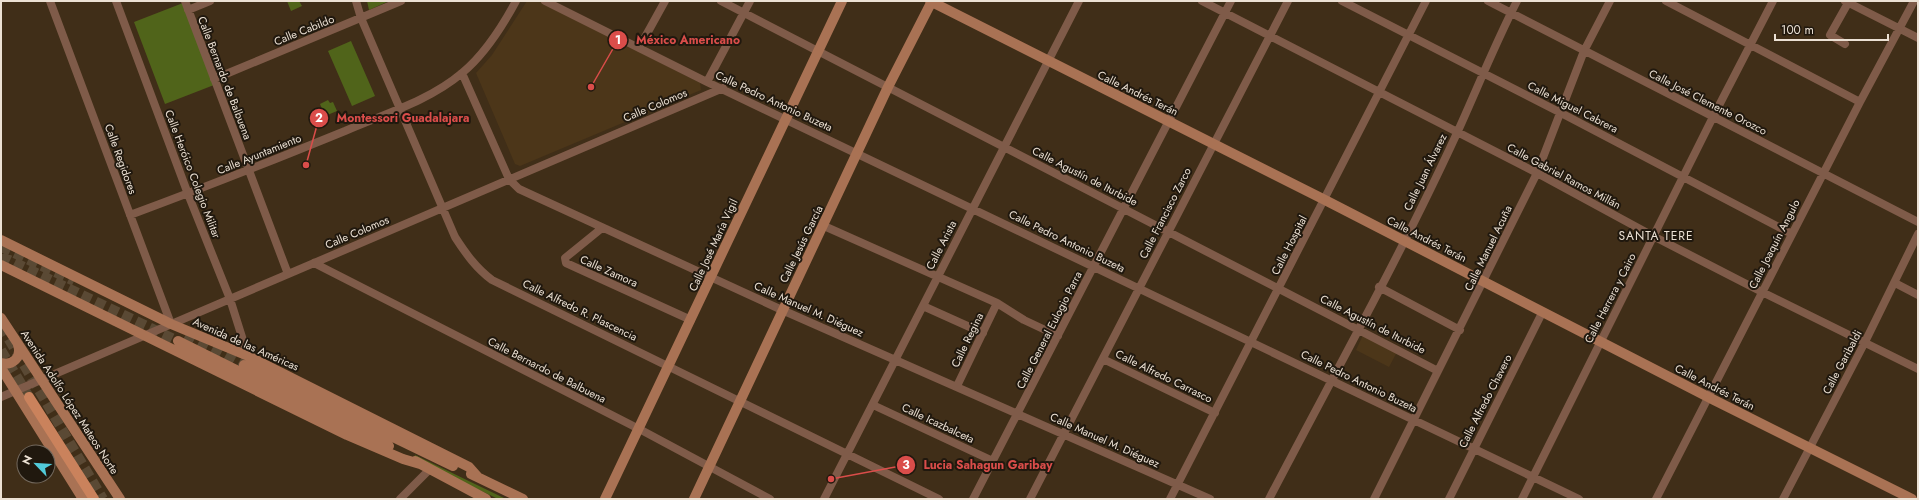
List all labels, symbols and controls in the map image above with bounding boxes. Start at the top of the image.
street label: Calle Cabildo [272,11,336,49]
street label: Calle Bernardo de Balbuena [194,14,256,142]
scale bar [1775,16,1888,42]
text: 100 m [1781,21,1814,39]
callout: México Americano [608,28,748,52]
text: 1 [615,31,621,49]
text: México Americano [636,31,740,49]
street label: Calle José Clemente Orozco [1646,65,1770,139]
street label: Calle Pedro Antonio Buzeta [713,67,835,135]
street label: Calle Andrés Terán [1095,67,1181,119]
street label: Calle Miguel Cabrera [1525,77,1621,137]
street label: Calle Colomos [621,84,690,126]
callout: Montessori Guadalajara [309,106,478,130]
street label: Calle Heróico Colegio Militar [161,107,225,241]
text: 2 [315,109,323,127]
text: Montessori Guadalajara [336,109,470,127]
street label: Calle Regidores [101,122,141,197]
street label: Calle Ayuntamiento [215,130,303,178]
street label: Calle Juan Álvarez [1399,131,1451,213]
street label: Calle Gabriel Ramos Millán [1504,139,1624,213]
street label: Calle Agustín de Iturbide [1030,142,1141,210]
street label: Calle Francisco Zarco [1135,165,1195,261]
street label: Calle José María Vigil [685,196,741,294]
street label: Calle Joaquín Angulo [1745,197,1803,291]
street label: Calle Manuel Acuña [1460,202,1516,294]
street label: Calle Jesús García [775,203,827,285]
street label: Calle Pedro Antonio Buzeta [1006,206,1128,276]
street label: Calle Colomos [323,211,392,253]
street label: Calle Andrés Terán [1384,212,1470,266]
street label: Calle Hospital [1267,213,1311,277]
street label: Calle Arista [922,218,960,272]
district label: SANTA TERE [1618,227,1694,245]
street label: Calle Herrera y Cairo [1580,250,1640,346]
street label: Calle Zamora [578,251,640,291]
street label: Calle General Eulogio Parra [1012,268,1086,392]
street label: Calle Alfredo R. Plascencia [520,275,640,345]
street label: Calle Manuel M. Diéguez [752,278,866,340]
street label: Calle Agustín de Iturbide [1318,290,1429,358]
street label: Calle Regina [947,310,987,370]
street label: Avenida de las Américas [190,313,302,375]
street label: Calle Garibaldi [1818,327,1866,397]
street label: Avenida Adolfo López Mateos Norte [18,328,122,476]
street label: Calle Bernardo de Balbuena [485,333,609,407]
street label: Calle Alfredo Carrasco [1113,346,1215,406]
street label: Calle Pedro Antonio Buzeta [1298,346,1420,416]
street label: Calle Alfredo Chavero [1454,351,1516,451]
street label: Calle Andrés Terán [1672,360,1758,414]
street label: Calle Icazbalceta [899,399,977,447]
street label: Calle Manuel M. Diéguez [1048,409,1162,471]
north arrow [16,444,56,484]
callout: Lucia Sahagun Garibay [896,453,1061,477]
text: 3 [902,456,910,474]
text: Lucia Sahagun Garibay [924,456,1053,474]

